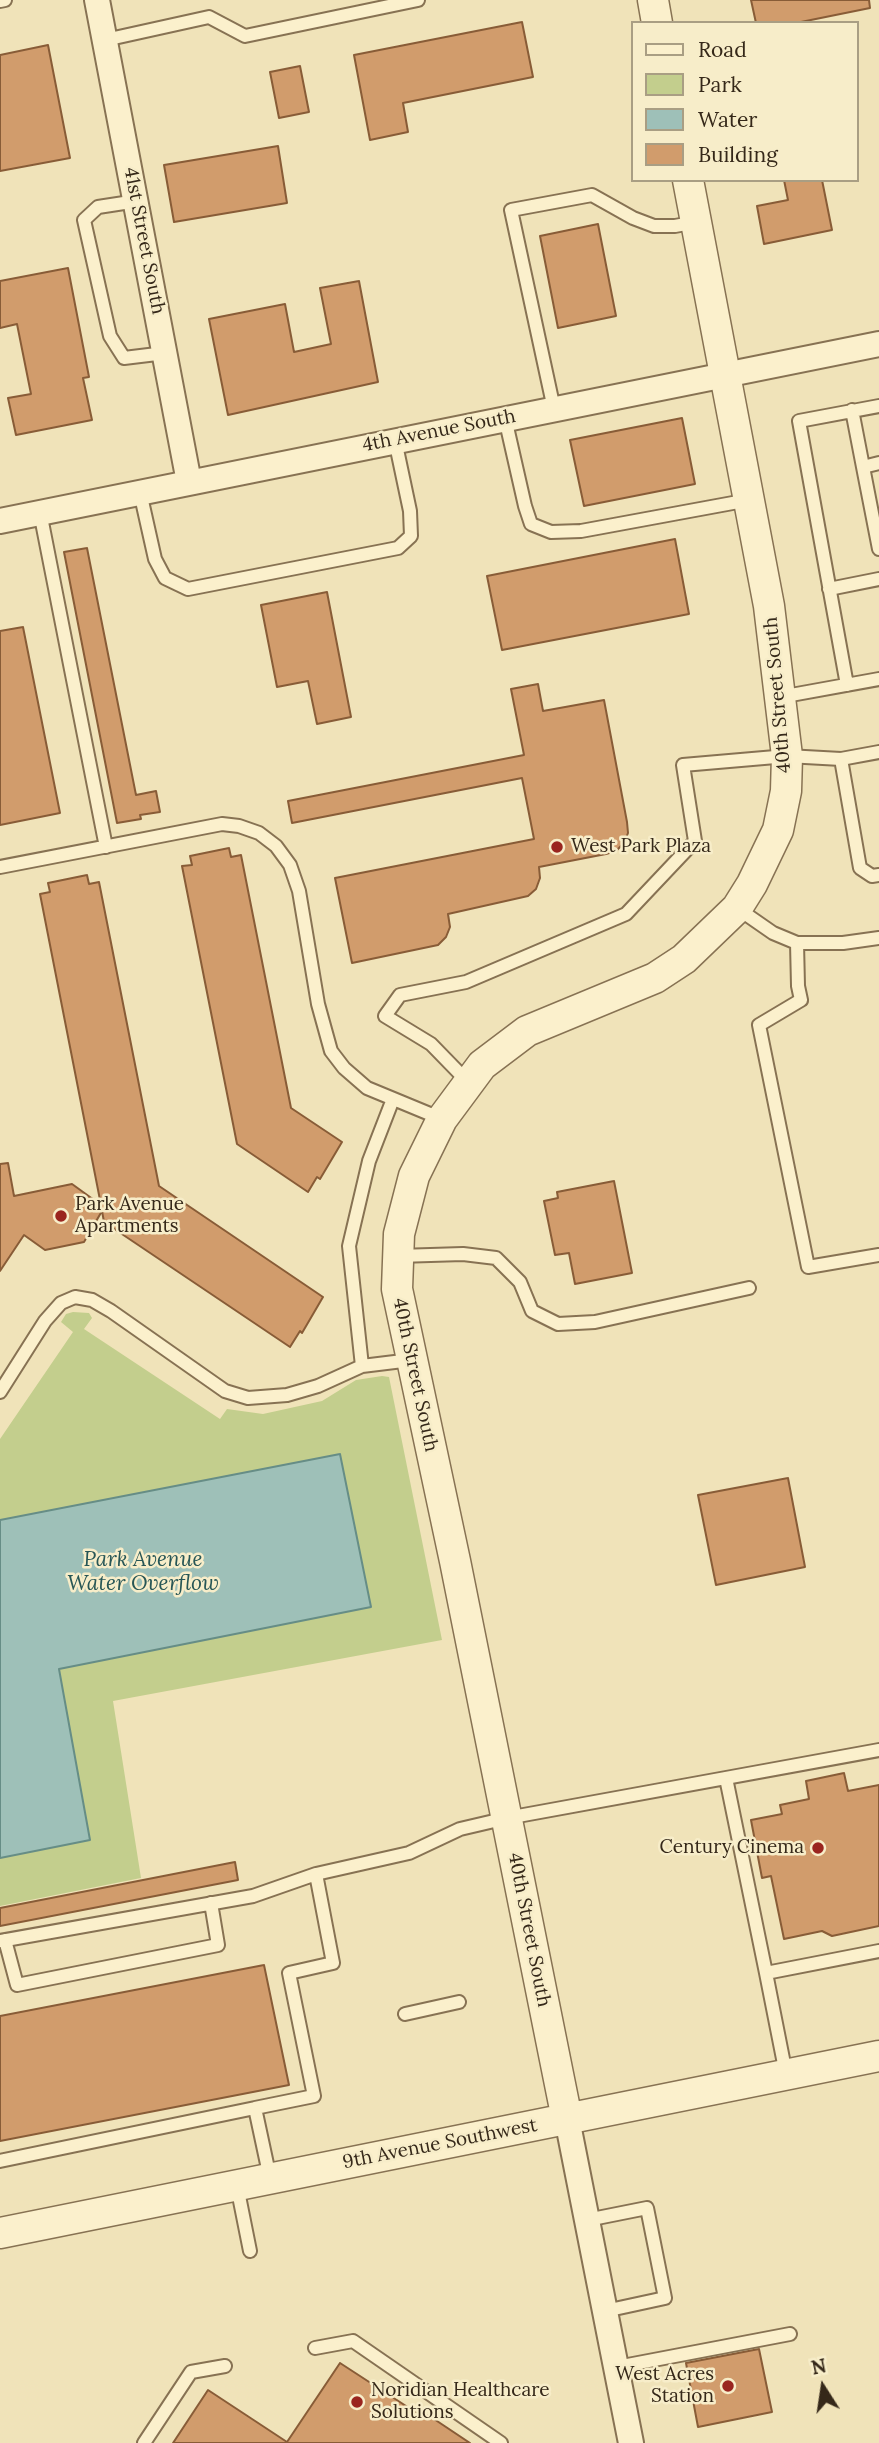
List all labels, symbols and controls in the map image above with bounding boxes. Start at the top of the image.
legend [630,21,858,182]
text: Road [698,36,747,63]
text: Park [698,71,742,98]
text: Water [698,106,757,133]
text: Building [698,141,778,168]
street label: 41st Street South [119,166,169,316]
street label: 4th Avenue South [361,405,517,457]
street label: 40th Street South [760,616,796,774]
place label: West Park Plaza [571,836,711,858]
marker: West Park Plaza [549,839,565,855]
place label: Park Avenue Apartments [75,1194,184,1238]
marker: Park Avenue Apartments [53,1208,69,1224]
street label: 40th Street South [388,1296,442,1454]
water label: Park Avenue Water Overflow [67,1547,219,1597]
place label: Century Cinema [660,1837,804,1859]
marker: Century Cinema [810,1840,826,1856]
street label: 40th Street South [503,1851,555,2009]
street label: 9th Avenue Southwest [341,2114,539,2174]
north arrow [788,2352,858,2422]
text: N [809,2353,828,2380]
place label: West Acres Station [615,2364,714,2408]
marker: West Acres Station [720,2378,736,2394]
place label: Noridian Healthcare Solutions [371,2380,550,2424]
marker: Noridian Healthcare Solutions [349,2394,365,2410]

